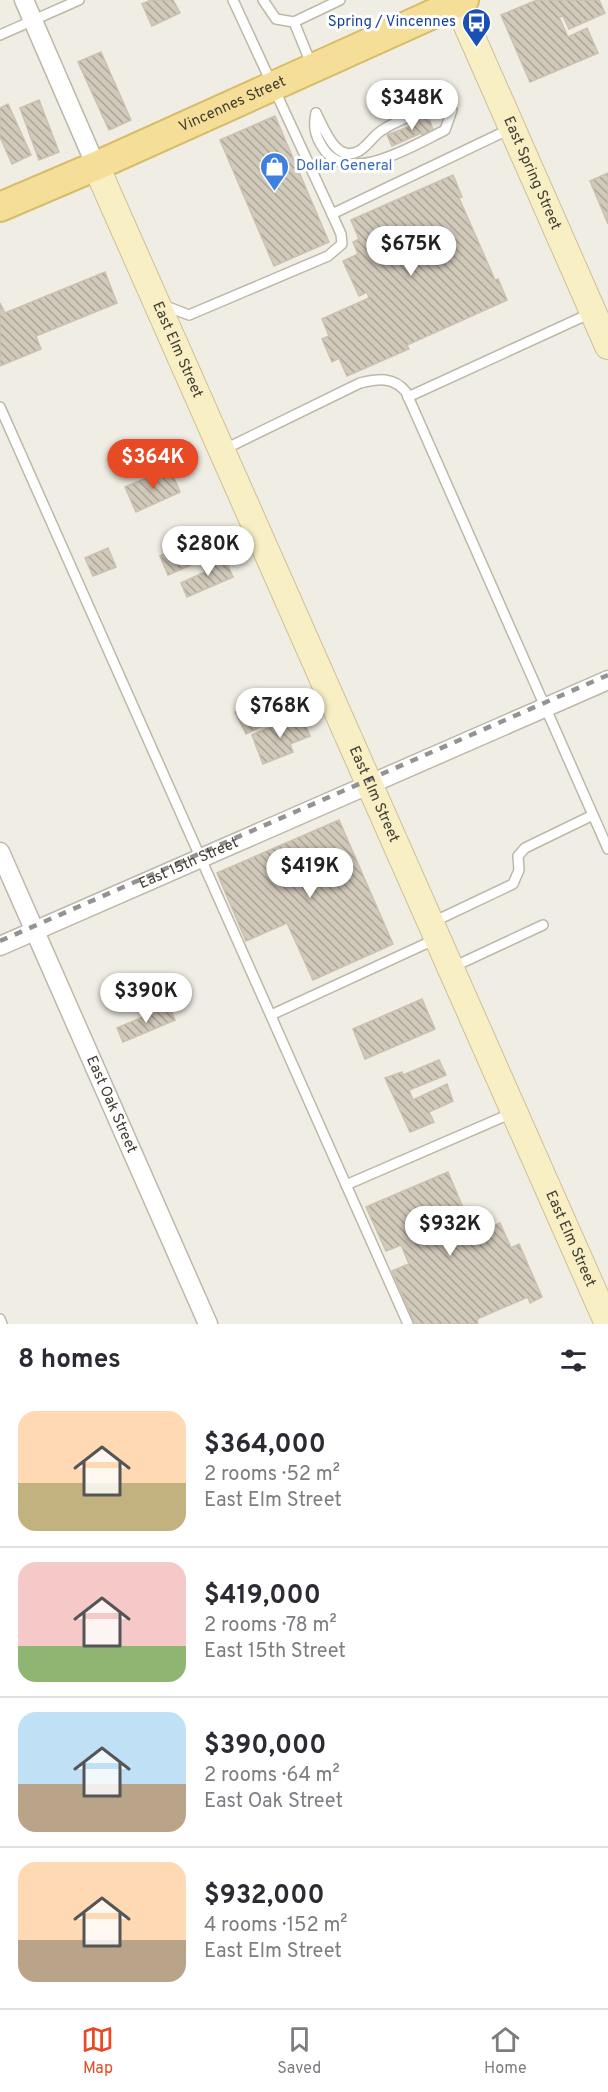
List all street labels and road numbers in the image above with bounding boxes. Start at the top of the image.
street label: Vincennes Street [176,72,289,137]
street label: East Spring Street [499,114,565,233]
street label: East Elm Street [148,299,207,401]
street label: East Elm Street [344,743,403,845]
street label: East 15th Street [136,833,241,893]
street label: East Oak Street [82,1053,141,1156]
street label: East Elm Street [541,1188,600,1290]

